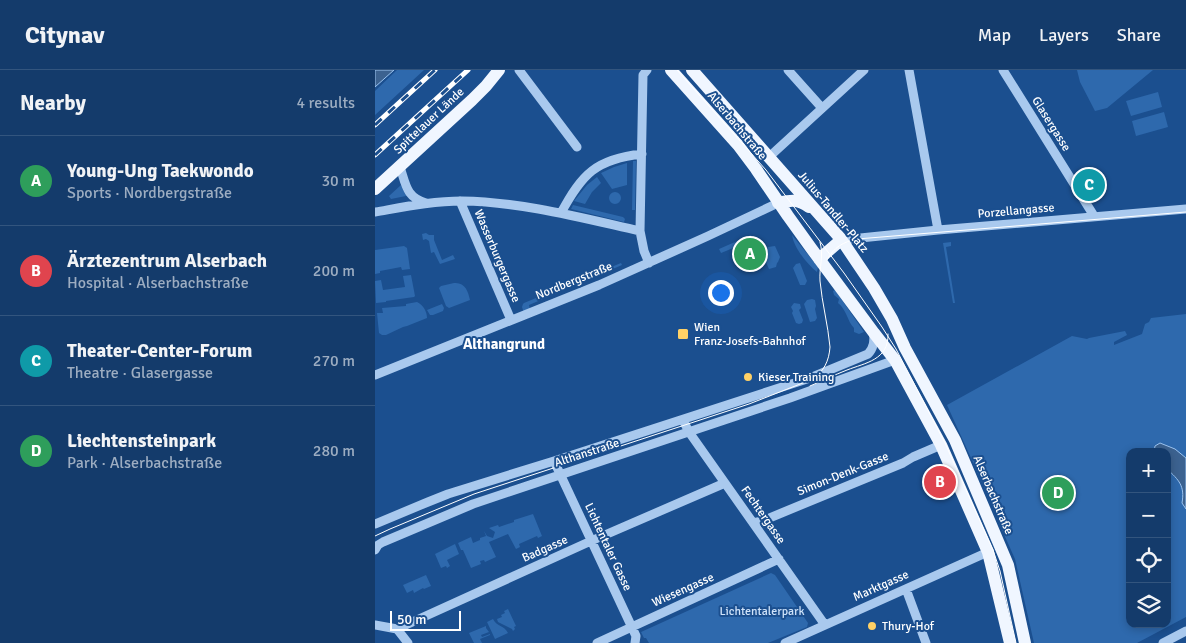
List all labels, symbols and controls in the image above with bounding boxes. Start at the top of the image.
text: Citynav [25,20,104,50]
text: Map [978,24,1011,46]
text: Layers [1039,24,1089,46]
text: Share [1117,24,1161,46]
street label: Spittelauer Lände [391,85,467,157]
street label: Alserbachstraße [704,89,770,163]
text: Nearby [20,90,86,116]
text: 4 results [296,93,355,113]
street label: Glasergasse [1028,94,1074,154]
text: Young-Ung Taekwondo [67,159,254,183]
pin: C [1073,166,1105,204]
street label: Julius-Tandler-Platz [794,168,872,256]
text: A [31,171,41,191]
text: 30 m [321,171,355,191]
text: Sports · Nordbergstraße [67,183,232,203]
street label: Porzellangasse [977,200,1055,222]
street label: Wasserburgergasse [471,207,523,305]
pin: A [734,235,766,273]
text: Ärztezentrum Alserbach [67,249,267,273]
street label: Nordbergstraße [533,259,615,303]
text: B [31,261,41,281]
text: 200 m [313,261,355,281]
text: Hospital · Alserbachstraße [67,273,249,293]
your location [708,280,734,306]
place label: Wien Franz-Josefs-Bahnhof [694,320,807,349]
marker: Wien Franz-Josefs-Bahnhof [676,327,690,341]
district label: Althangrund [463,335,545,353]
text: Theater-Center-Forum [67,339,252,363]
text: C [31,351,41,371]
text: 270 m [313,351,355,371]
text: Theatre · Glasergasse [67,363,213,383]
place label: Kieser Training [758,370,834,385]
marker: Kieser Training [742,371,754,383]
text: Liechtensteinpark [67,429,216,453]
street label: Althanstraße [553,435,621,471]
text: D [31,441,41,461]
text: 280 m [313,441,355,461]
map controls [1126,448,1171,628]
button: + [1126,448,1171,493]
street label: Simon-Denk-Gasse [795,449,891,499]
text: Park · Alserbachstraße [67,453,222,473]
street label: Alserbachstraße [970,453,1016,537]
pin: B [924,463,956,501]
pin: D [1042,474,1074,512]
street label: Fechtergasse [738,483,788,547]
button: − [1126,493,1171,538]
street label: Lichtentaler Gasse [581,501,635,593]
street label: Badgasse [520,532,570,566]
button: locate [1126,538,1171,583]
street label: Marktgasse [851,567,911,605]
street label: Wiesengasse [650,570,716,610]
button: layers [1126,583,1171,628]
park label: Lichtentalerpark [719,604,805,619]
scale bar [390,608,461,631]
text: 50 m [397,611,426,628]
place label: Thury-Hof [882,619,935,634]
marker: Thury-Hof [866,620,878,632]

